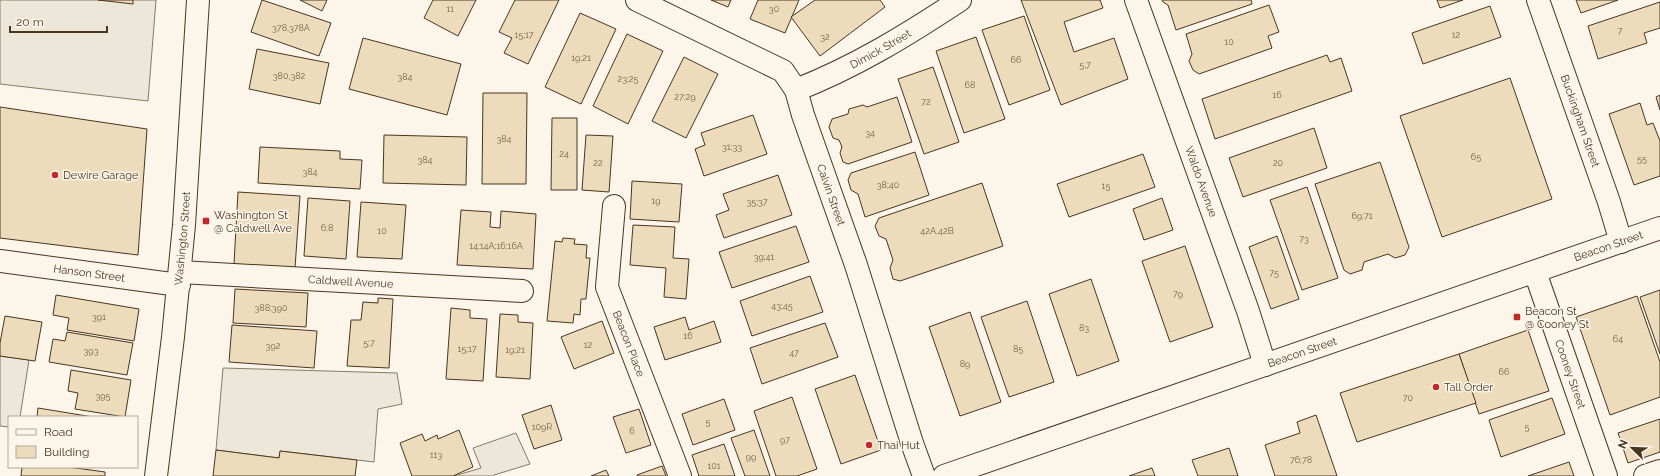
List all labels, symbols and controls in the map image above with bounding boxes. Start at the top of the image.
house number: 11 [446,4,454,14]
house number: 30 [769,4,780,14]
scale bar [10,8,107,34]
text: 20 m [16,15,44,29]
house number: 378,378A [272,23,310,33]
street label: Dimick Street [848,26,914,71]
house number: 7 [1618,26,1623,36]
house number: 15;17 [514,30,534,40]
house number: 12 [1452,30,1461,40]
house number: 32 [820,32,830,42]
house number: 10 [1224,37,1234,47]
house number: 19;21 [571,53,591,63]
house number: 66 [1011,55,1022,65]
house number: 5,7 [1079,60,1091,70]
house number: 380,382 [273,71,306,81]
house number: 384 [397,72,413,82]
street label: Buckingham Street [1558,73,1603,169]
house number: 23;25 [618,74,639,84]
house number: 68 [965,80,975,90]
house number: 16 [1272,90,1282,100]
house number: 27;29 [674,92,696,102]
house number: 72 [921,97,931,107]
house number: 34 [865,128,875,138]
house number: 384 [496,134,512,144]
house number: 31;33 [722,142,742,152]
street label: Waldo Avenue [1183,144,1220,219]
house number: 24 [559,149,569,159]
house number: 65 [1471,152,1481,162]
house number: 55 [1637,154,1647,164]
house number: 384 [417,155,433,165]
house number: 22 [593,158,603,168]
house number: 20 [1273,158,1284,168]
street label: Calvin Street [814,162,848,228]
house number: 384 [302,167,318,177]
place label: Dewire Garage [63,169,139,182]
marker: Dewire Garage [50,170,60,180]
house number: 38;40 [877,180,900,190]
house number: 15 [1102,181,1110,191]
street label: Washington Street [172,191,193,286]
house number: 19 [651,196,661,206]
house number: 35;37 [746,197,768,207]
place label: Washington St @ Caldwell Ave [214,209,292,235]
house number: 69;71 [1351,211,1373,221]
marker: Washington St @ Caldwell Ave [201,216,211,226]
house number: 6;8 [321,223,333,233]
house number: 10 [377,226,387,236]
house number: 42A,42B [920,226,954,236]
street label: Beacon Street [1572,228,1645,264]
house number: 73 [1299,234,1309,244]
house number: 14;14A;16;16A [469,241,523,251]
house number: 39;41 [754,252,774,262]
street label: Hanson Street [53,262,126,284]
house number: 75 [1269,268,1279,278]
street label: Caldwell Avenue [308,273,394,290]
house number: 79 [1173,289,1183,299]
house number: 43;45 [771,301,793,311]
house number: 388;390 [255,303,288,313]
place label: Beacon St @ Cooney St [1525,305,1589,331]
street label: Beacon Place [610,309,648,379]
house number: 391 [92,312,106,322]
marker: Beacon St @ Cooney St [1512,312,1522,322]
house number: 83 [1079,323,1089,333]
house number: 16 [683,331,693,341]
street label: Beacon Street [1266,334,1339,370]
house number: 64 [1613,334,1623,344]
house number: 5;7 [363,338,375,348]
street label: Cooney Street [1552,338,1589,411]
house number: 12 [584,340,593,350]
house number: 392 [266,341,281,351]
house number: 15;17 [457,344,477,354]
house number: 85 [1013,344,1023,354]
house number: 19;21 [505,345,525,355]
house number: 393 [84,346,99,356]
house number: 47 [789,348,799,358]
house number: 89 [960,359,970,369]
house number: 66 [1499,367,1510,377]
place label: Tall Order [1444,381,1493,394]
marker: Tall Order [1431,382,1441,392]
house number: 395 [96,391,111,401]
house number: 70 [1403,393,1414,403]
legend [8,416,138,468]
house number: 5 [706,417,711,427]
house number: 109R [532,422,552,432]
house number: 5 [1525,422,1530,432]
text: Road [44,425,73,439]
house number: 6 [629,426,635,436]
north arrow [1612,428,1652,468]
house number: 97 [780,435,790,445]
text: N [1616,438,1631,451]
place label: Thai Hut [877,439,920,452]
marker: Thai Hut [864,440,874,450]
text: Building [44,445,90,459]
house number: 113 [430,450,442,460]
house number: 99 [746,452,756,462]
house number: 76;78 [1290,455,1312,465]
house number: 101 [707,461,721,471]

